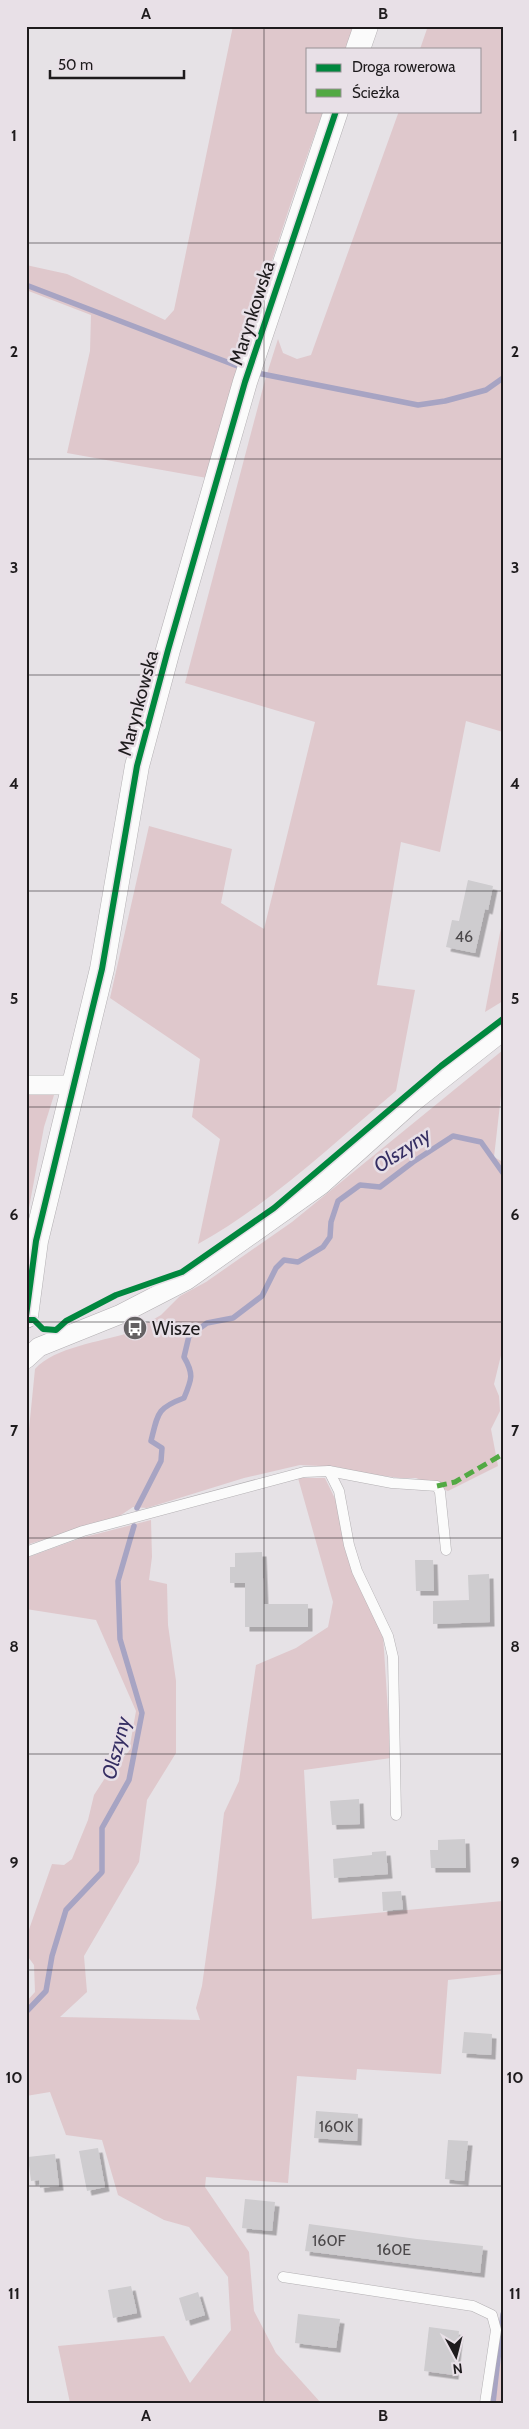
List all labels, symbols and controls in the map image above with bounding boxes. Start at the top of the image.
text: A [141,4,151,23]
text: B [378,4,388,23]
scale bar [50,48,184,80]
legend [306,48,482,112]
text: 50 m [58,56,93,74]
text: Droga rowerowa [352,58,456,76]
text: Ścieżka [352,83,400,102]
text: 1 [11,126,17,145]
text: 1 [512,126,518,145]
street label: Marynkowska [224,258,280,368]
text: 2 [10,342,18,361]
text: 2 [511,342,519,361]
text: 3 [10,558,18,577]
text: 3 [511,558,519,577]
street label: Marynkowska [113,648,163,758]
text: 4 [9,774,19,793]
text: 4 [510,774,520,793]
house number: 46 [455,927,473,946]
text: 5 [10,989,18,1008]
text: 5 [511,989,519,1008]
water label: Olszyny [369,1122,436,1177]
text: 6 [10,1205,19,1224]
text: 6 [511,1205,520,1224]
bus stop icon: Wisze [122,1315,148,1341]
place label: Wisze [152,1317,201,1340]
text: 7 [10,1421,19,1440]
text: 7 [511,1421,520,1440]
text: 8 [9,1637,19,1656]
text: 8 [510,1637,520,1656]
water label: Olszyny [97,1713,136,1782]
text: 9 [10,1853,19,1872]
text: 9 [511,1853,520,1872]
text: 10 [5,2068,23,2087]
text: 10 [506,2068,524,2087]
house number: 160K [319,2117,353,2136]
house number: 160F [312,2231,347,2250]
house number: 160E [377,2240,411,2259]
text: 11 [8,2284,20,2303]
text: 11 [509,2284,521,2303]
north arrow [432,2332,482,2382]
text: N [452,2359,464,2378]
text: A [141,2406,151,2425]
text: B [378,2406,388,2425]

